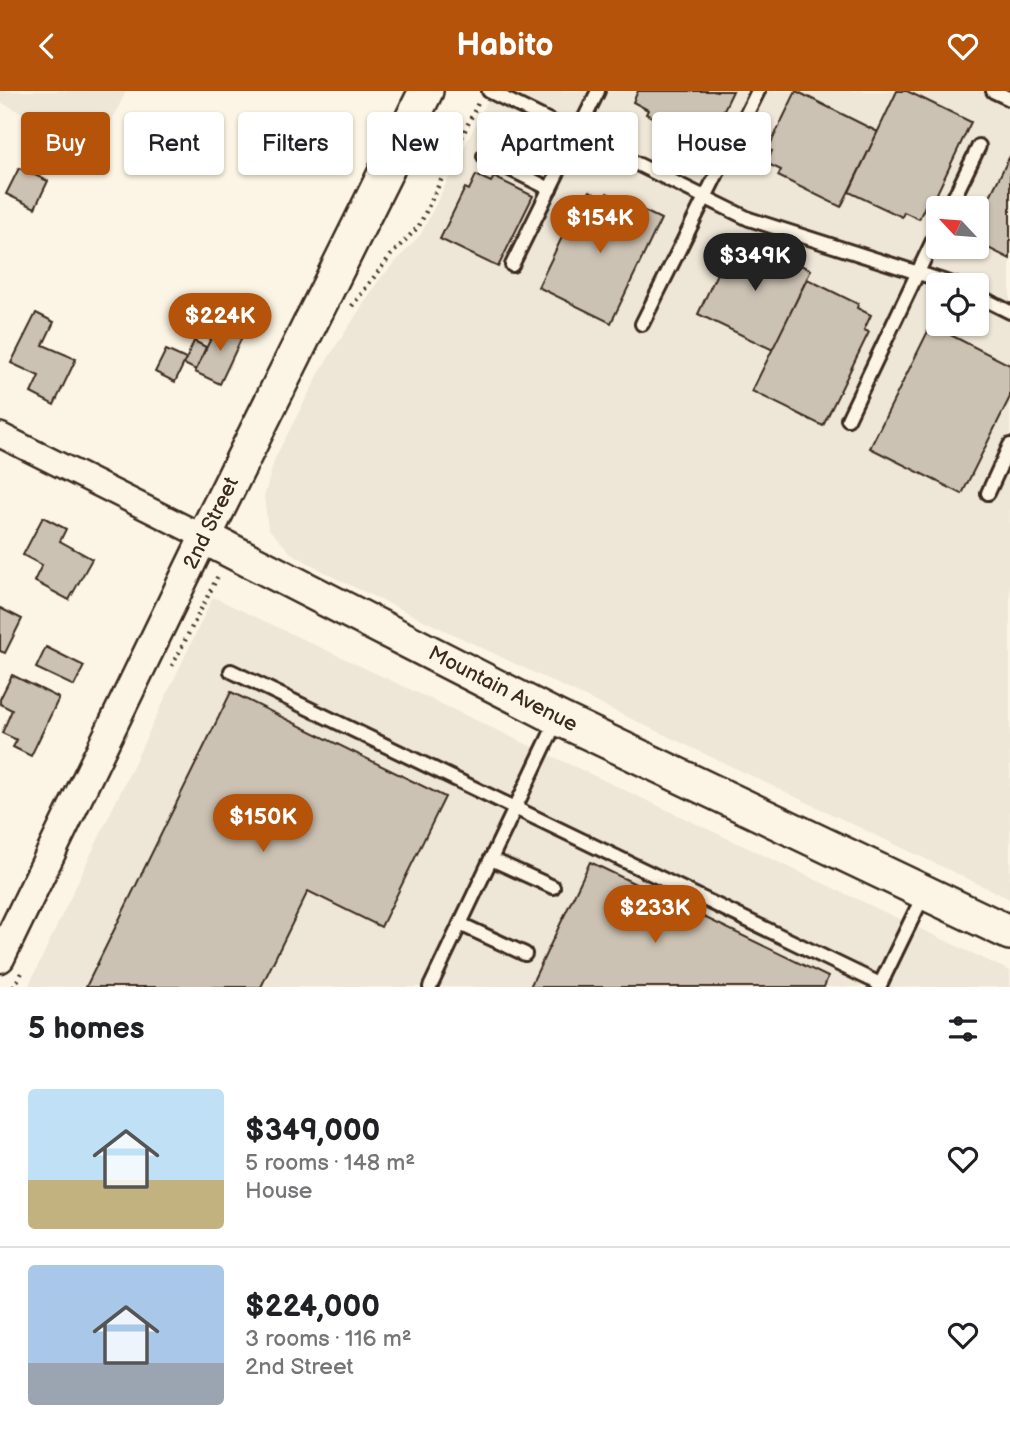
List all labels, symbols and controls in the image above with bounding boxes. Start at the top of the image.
text: Habito [456,26,554,65]
icon: back [28,27,66,65]
icon: heart [944,27,982,65]
chip: Buy [21,112,110,175]
chip: Rent [124,112,224,175]
chip: Filters [238,112,353,175]
chip: New [367,112,463,175]
chip: Apartment [477,112,638,175]
chip: House [652,112,771,175]
pin: $154K [551,195,649,255]
north arrow [926,196,989,259]
map controls [926,196,989,336]
text: $154K [566,204,634,232]
pin: $349K [706,233,804,293]
text: $349K [719,242,791,270]
button: locate [926,273,989,336]
pin: $224K [171,293,269,353]
text: $224K [184,302,256,330]
street label: 2nd Street [178,472,244,573]
street label: Mountain Avenue [424,641,582,737]
pin: $150K [214,795,312,854]
text: $150K [229,803,297,831]
pin: $233K [606,885,704,945]
text: $233K [620,894,690,922]
icon: filters [944,1010,982,1048]
text: 5 homes [28,1011,145,1047]
text: $349,000 [245,1113,380,1149]
icon: home [84,1117,168,1201]
icon: heart [944,1140,982,1178]
text: 5 rooms · 148 m² [245,1149,415,1177]
text: House [245,1177,312,1205]
text: $224,000 [245,1289,380,1325]
icon: home [84,1293,168,1377]
icon: heart [944,1316,982,1354]
text: 3 rooms · 116 m² [245,1325,412,1353]
text: 2nd Street [245,1353,354,1381]

